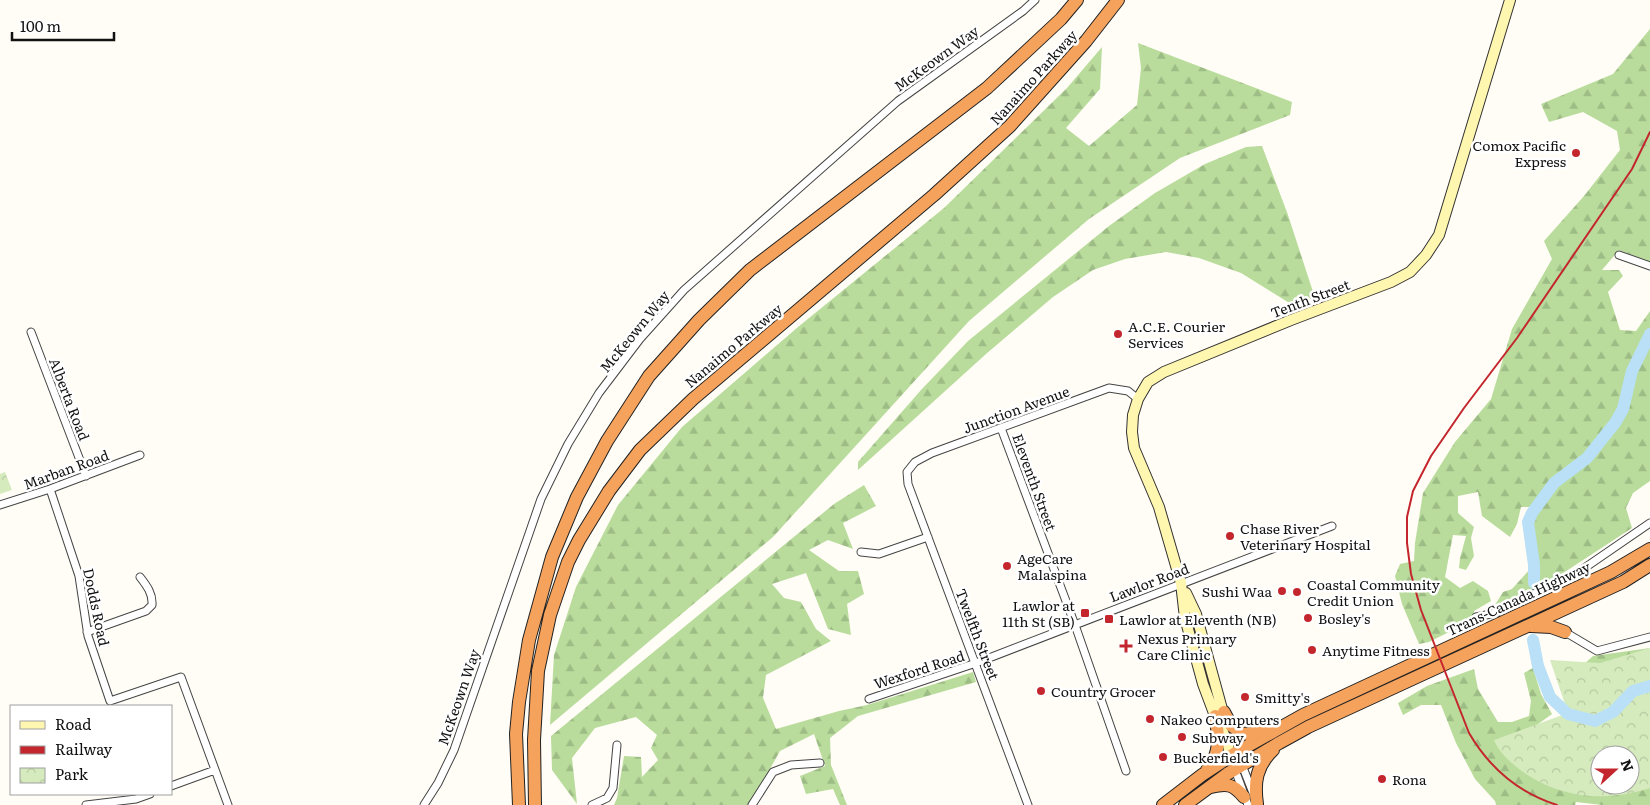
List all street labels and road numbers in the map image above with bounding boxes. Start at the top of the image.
street label: McKeown Way [890,20,983,96]
street label: Nanaimo Parkway [985,24,1082,129]
street label: Tenth Street [1268,274,1353,322]
street label: McKeown Way [595,285,674,376]
street label: Nanaimo Parkway [680,298,787,392]
street label: Alberta Road [45,355,95,444]
street label: Junction Avenue [960,380,1072,438]
street label: Eleventh Street [1008,431,1062,534]
street label: Marban Road [21,444,112,494]
street label: Trans-Canada Highway [1443,555,1594,640]
street label: Lawlor Road [1106,558,1192,606]
street label: Dodds Road [79,566,115,648]
street label: Twelfth Street [951,585,1005,683]
street label: McKeown Way [432,645,484,748]
street label: Wexford Road [871,645,967,693]

